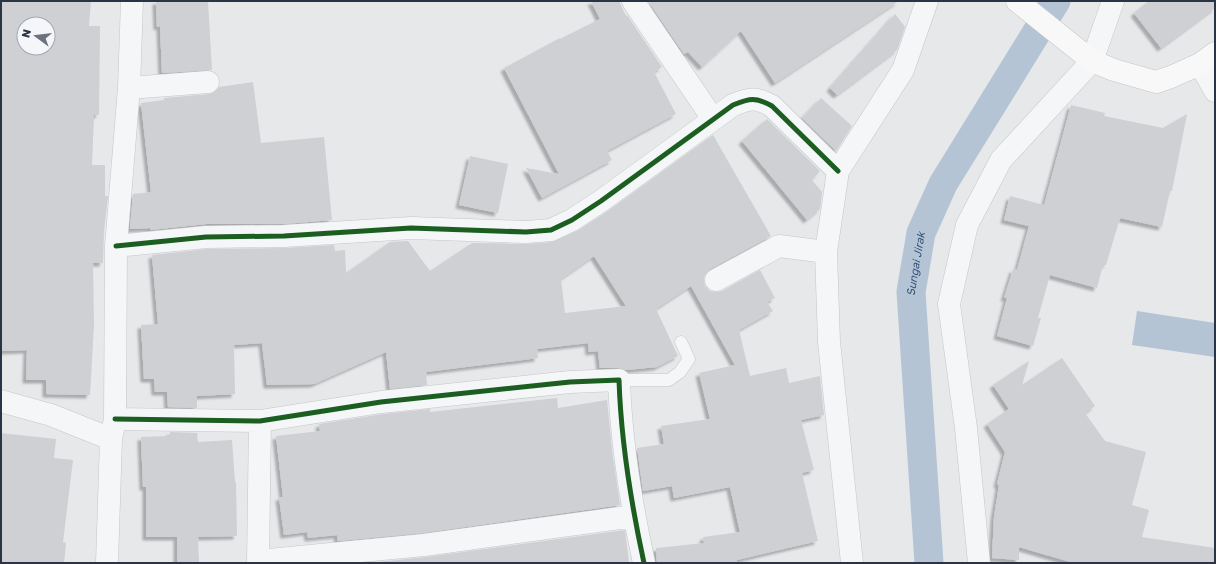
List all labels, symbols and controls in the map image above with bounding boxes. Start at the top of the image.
north arrow [16,16,56,56]
text: N [18,28,33,39]
water label: Sungai Jirak [904,229,927,296]

